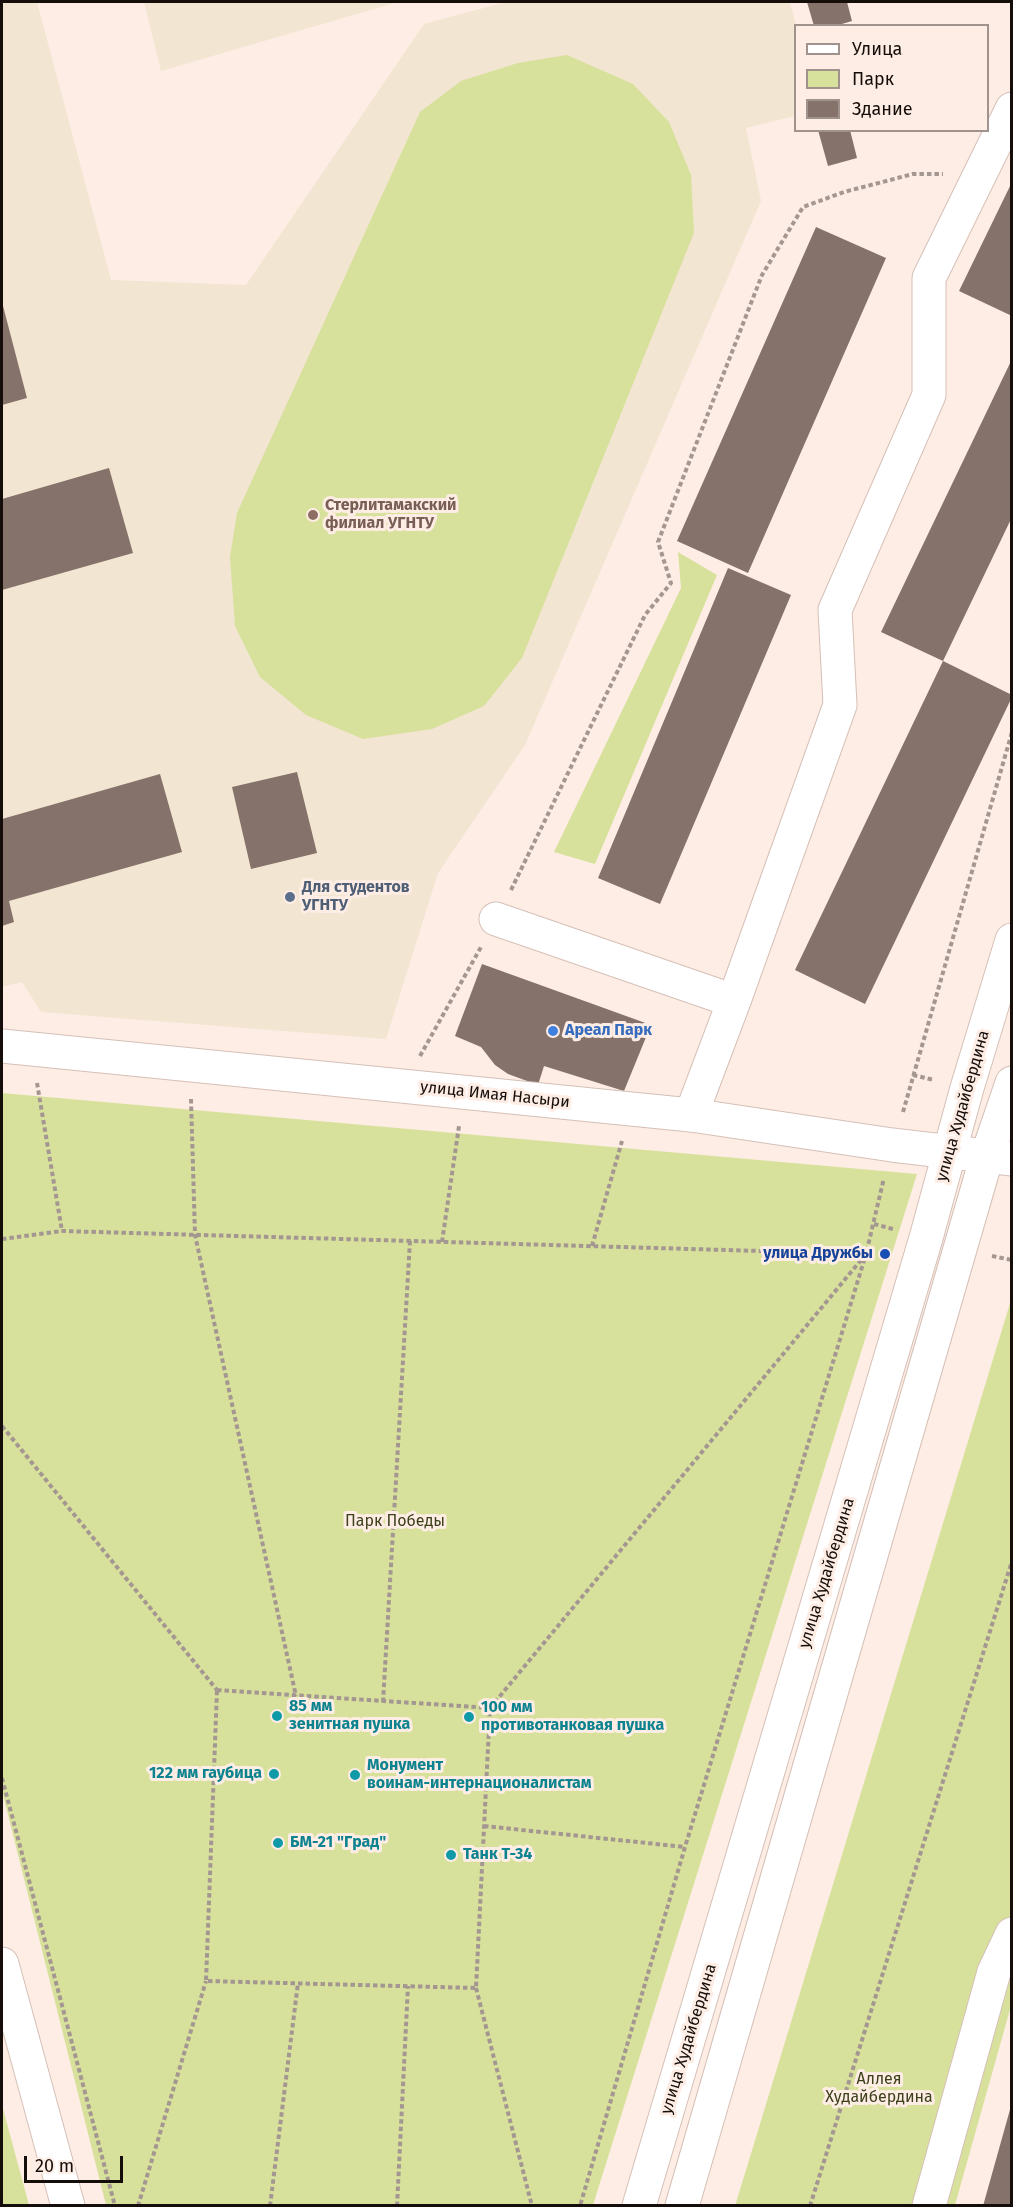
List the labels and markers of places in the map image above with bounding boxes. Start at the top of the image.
place label: Стерлитамакский филиал УГНТУ [325,496,457,534]
marker: Стерлитамакский филиал УГНТУ [306,508,320,522]
place label: Для студентов УГНТУ [302,878,410,916]
marker: Для студентов УГНТУ [283,890,297,904]
place label: Ареал Парк [565,1021,652,1041]
marker: Ареал Парк [546,1024,560,1038]
place label: улица Дружбы [763,1244,873,1264]
marker: улица Дружбы [878,1247,892,1261]
place label: 85 мм зенитная пушка [289,1697,410,1735]
place label: 100 мм противотанковая пушка [481,1698,664,1736]
marker: 85 мм зенитная пушка [270,1709,284,1723]
marker: 100 мм противотанковая пушка [462,1710,476,1724]
place label: Монумент воинам-интернационалистам [367,1756,592,1794]
place label: 122 мм гаубица [149,1764,262,1784]
marker: 122 мм гаубица [267,1767,281,1781]
marker: Монумент воинам-интернационалистам [348,1768,362,1782]
place label: БМ-21 "Град" [290,1833,386,1853]
marker: БМ-21 "Град" [271,1836,285,1850]
place label: Танк Т-34 [463,1845,532,1865]
marker: Танк Т-34 [444,1848,458,1862]

